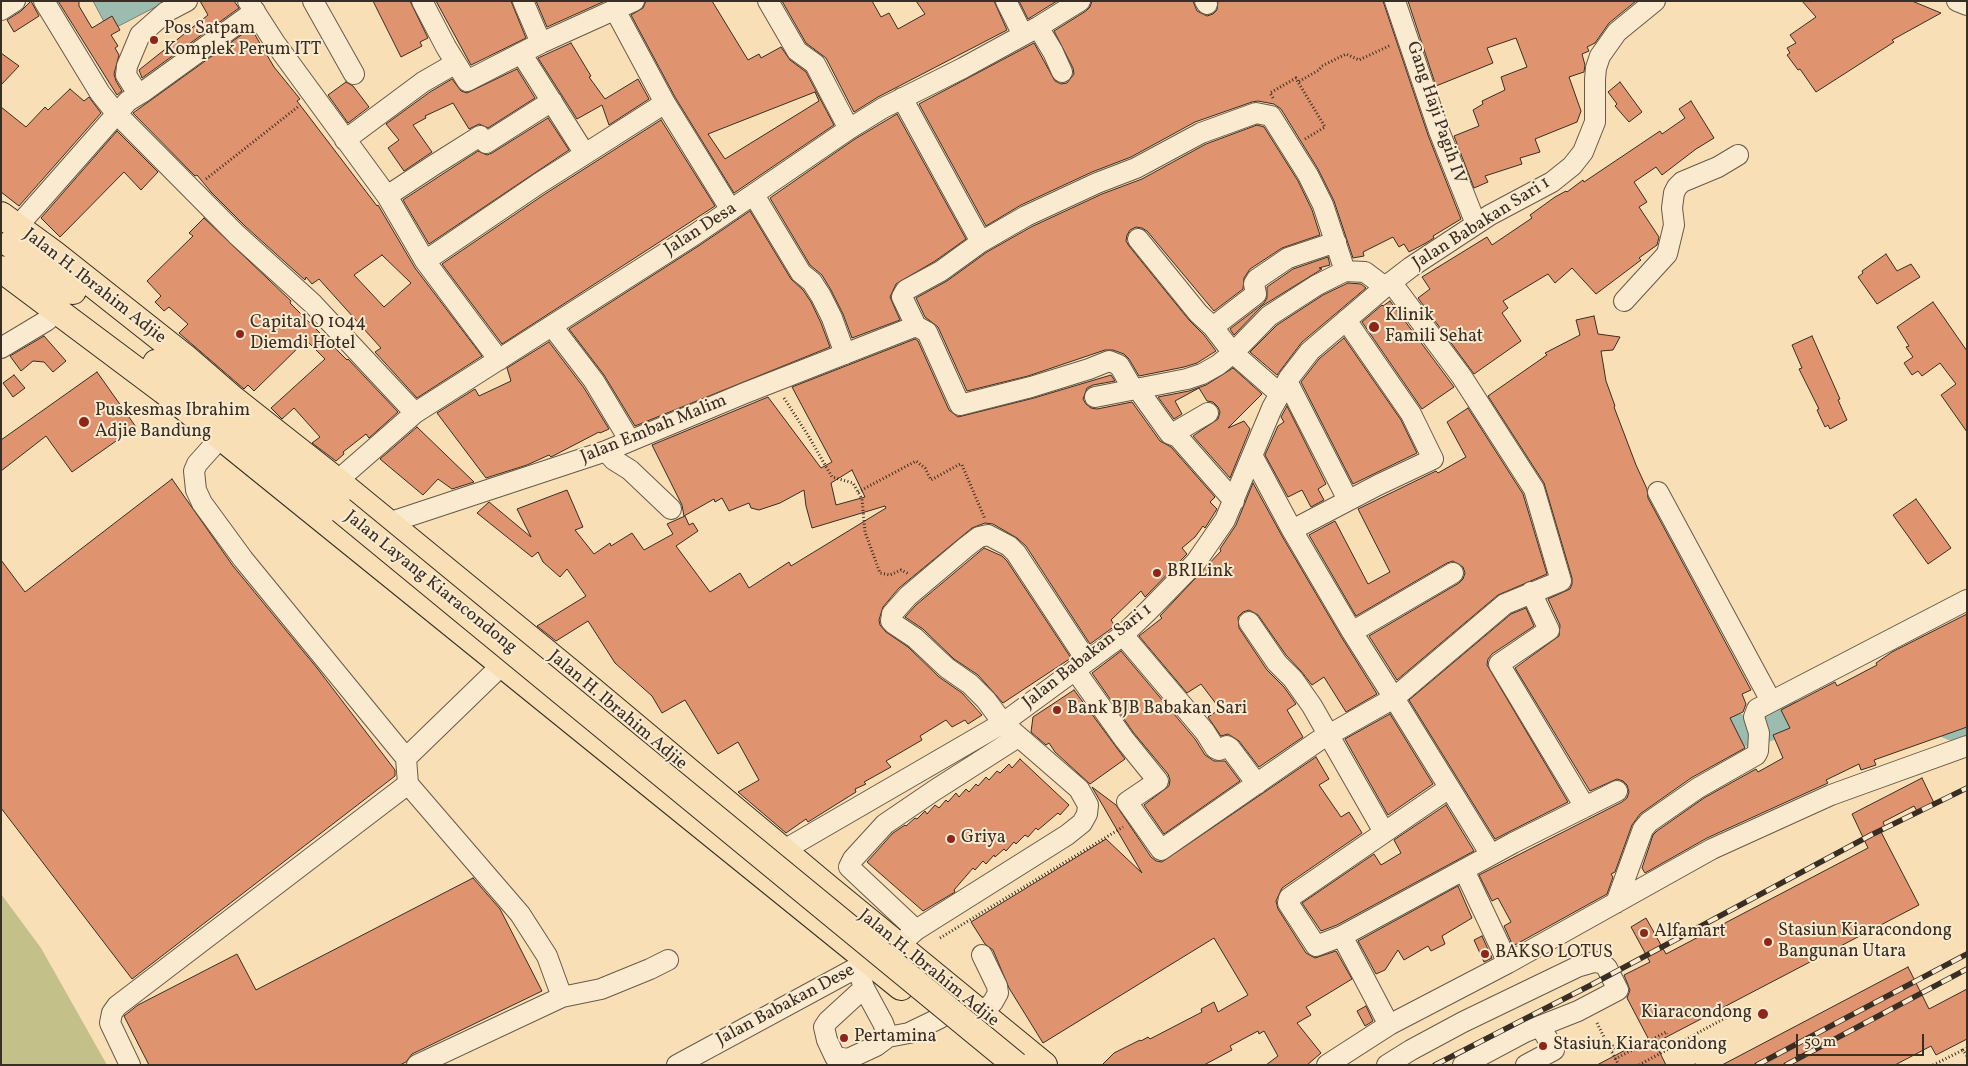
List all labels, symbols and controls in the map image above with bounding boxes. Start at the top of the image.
place label: Pos Satpam Komplek Perum ITT [164,19,321,62]
marker: Pos Satpam Komplek Perum ITT [148,34,160,46]
street label: Gang Haji Pagih IV [1400,39,1470,187]
street label: Jalan Babakan Sari 1 [1409,173,1555,275]
street label: Jalan Desa [661,199,741,261]
street label: Jalan H. Ibrahim Adjie [18,225,170,349]
place label: Klinik Famili Sehat [1385,306,1483,348]
place label: Capital O 1044 Diemdi Hotel [250,313,366,356]
marker: Klinik Famili Sehat [1367,320,1381,334]
marker: Capital O 1044 Diemdi Hotel [234,328,246,340]
street label: Jalan Embah Malim [578,391,730,469]
place label: Puskesmas Ibrahim Adjie Bandung [95,401,250,444]
marker: Puskesmas Ibrahim Adjie Bandung [77,415,91,429]
street label: Jalan Layang Kiaracondong [339,507,521,659]
place label: BRILink [1167,562,1233,584]
marker: BRILink [1151,567,1163,579]
street label: Jalan Babakan Sari 1 [1019,600,1157,714]
street label: Jalan H. Ibrahim Adjie [543,647,691,775]
place label: Bank BJB Babakan Sari [1067,699,1247,721]
marker: Bank BJB Babakan Sari [1051,704,1063,716]
place label: Griya [961,828,1006,850]
marker: Griya [945,833,957,845]
street label: Jalan H. Ibrahim Adjie [853,906,1003,1032]
place label: Stasiun Kiaracondong Bangunan Utara [1778,921,1952,964]
place label: Alfamart [1654,922,1726,944]
marker: Alfamart [1638,927,1650,939]
marker: Stasiun Kiaracondong Bangunan Utara [1762,936,1774,948]
place label: BAKSO LOTUS [1495,943,1613,965]
marker: BAKSO LOTUS [1479,948,1491,960]
street label: Jalan Babakan Dese [713,960,859,1052]
place label: Kiaracondong [1641,1003,1752,1025]
marker: Kiaracondong [1756,1007,1770,1021]
scale bar [1798,1024,1926,1056]
place label: Pertamina [854,1027,937,1049]
marker: Pertamina [838,1032,850,1044]
text: 50 m [1804,1032,1836,1053]
place label: Stasiun Kiaracondong [1553,1035,1727,1057]
marker: Stasiun Kiaracondong [1537,1040,1549,1052]

